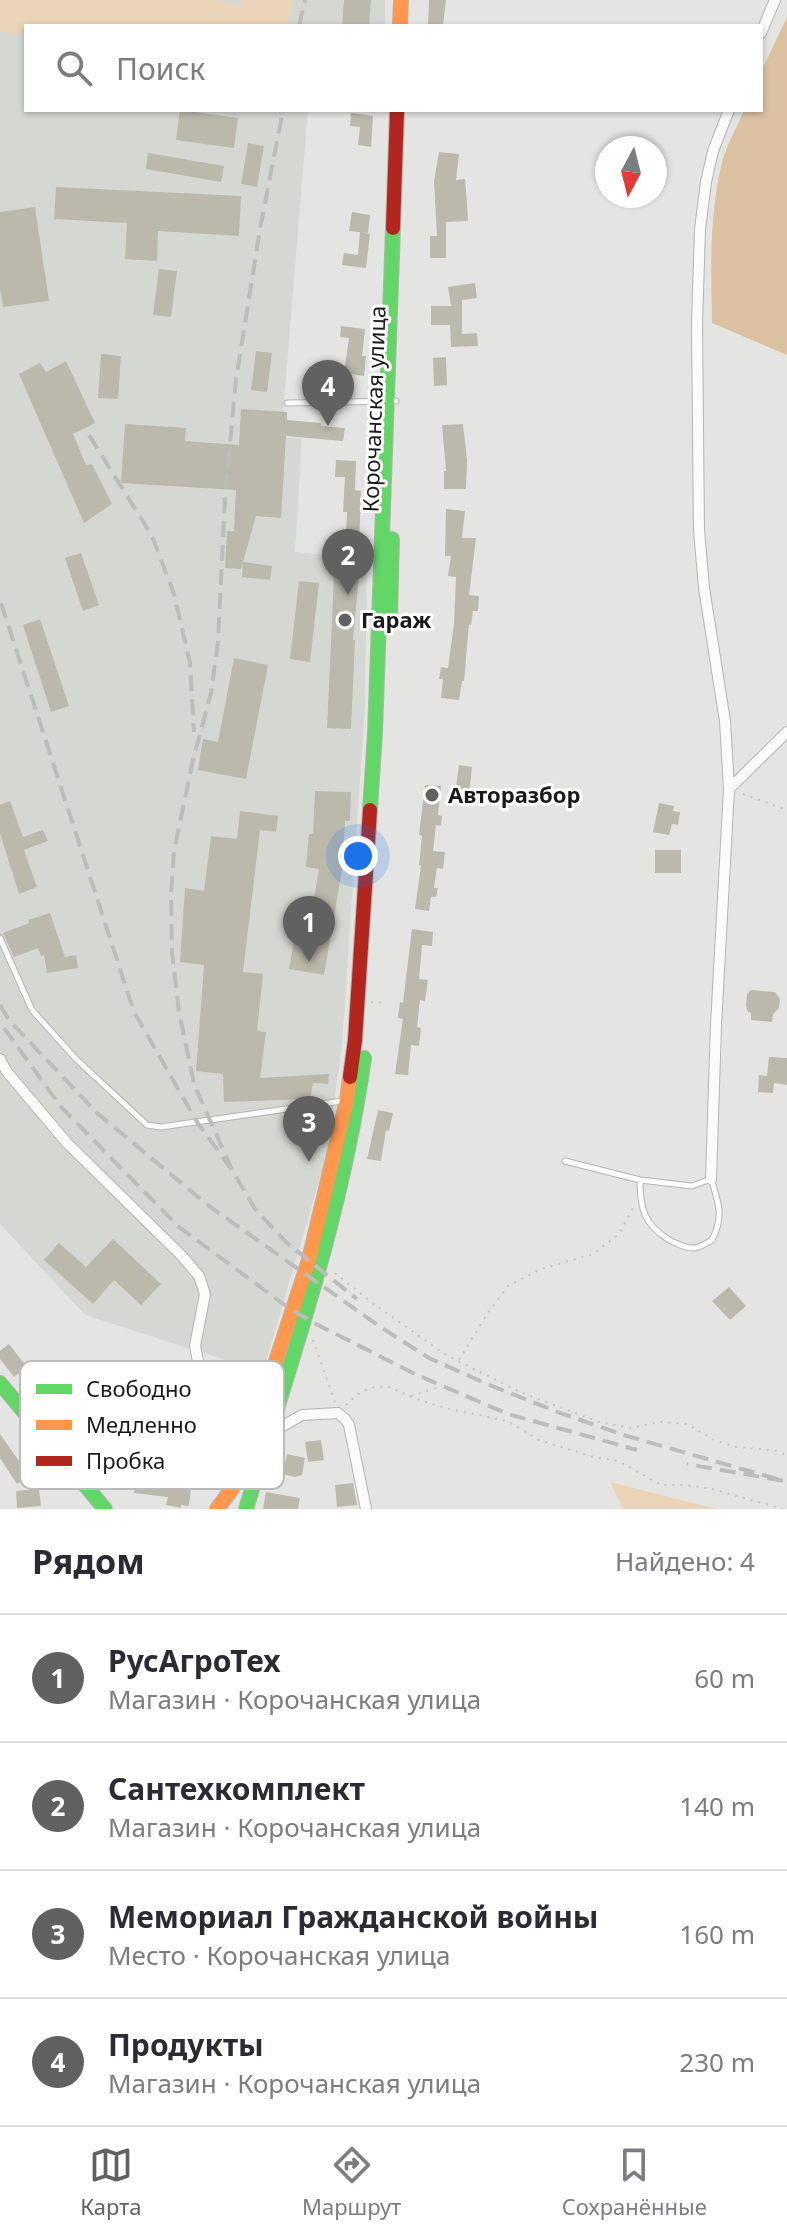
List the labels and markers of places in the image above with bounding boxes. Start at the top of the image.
pin: 4 [302,360,354,426]
pin: 2 [322,529,374,595]
place label: Гараж [361,604,431,634]
marker: Гараж [336,611,354,629]
place label: Авторазбор [448,779,580,809]
marker: Авторазбор [423,786,441,804]
pin: 1 [283,896,335,962]
pin: 3 [283,1096,335,1162]

